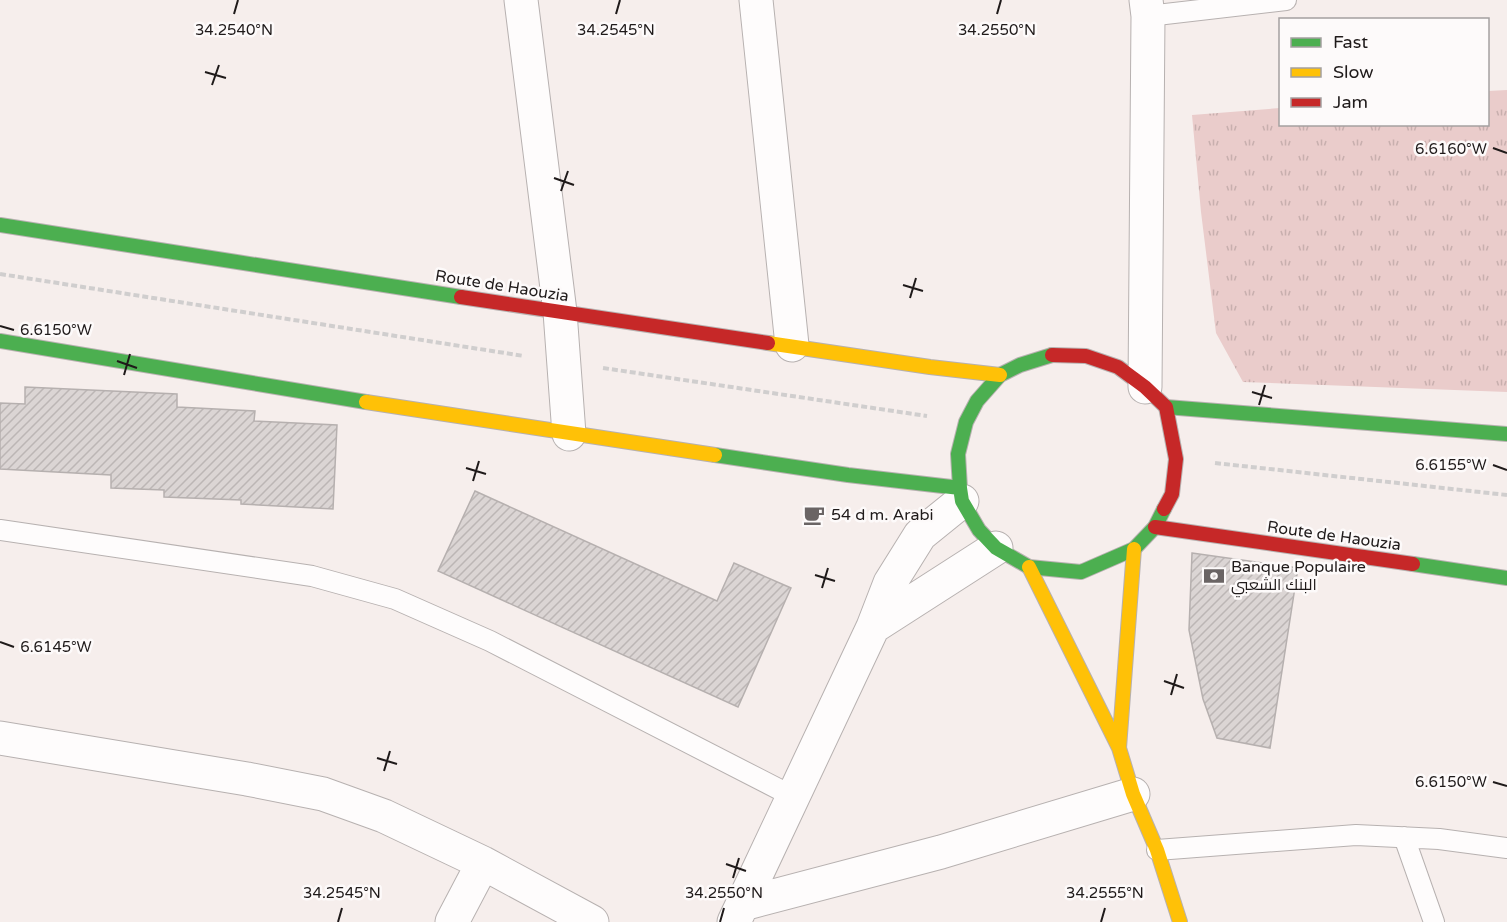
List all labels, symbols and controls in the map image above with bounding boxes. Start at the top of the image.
legend [1279,18,1489,126]
text: 34.2540°N [195,21,273,39]
text: 34.2545°N [577,21,655,39]
text: 34.2550°N [958,21,1036,39]
text: Fast [1333,31,1368,53]
text: Slow [1333,61,1374,83]
text: Jam [1333,91,1368,113]
text: 6.6160°W [1415,140,1487,158]
street label: Route de Haouzia [434,266,570,306]
text: 6.6150°W [20,321,92,339]
text: 6.6155°W [1415,456,1487,474]
cafe icon: 54 d m. Arabi [802,503,826,527]
place label: 54 d m. Arabi [831,505,934,525]
street label: Route de Haouzia [1266,517,1402,555]
place label: Banque Populaire البنك الشعبي [1231,557,1366,598]
bank icon: Banque Populaire البنك الشعبي [1202,564,1226,588]
text: 6.6145°W [20,638,92,656]
text: 6.6150°W [1415,773,1487,791]
text: 34.2545°N [303,884,381,902]
text: 34.2550°N [685,884,763,902]
text: 34.2555°N [1066,884,1144,902]

